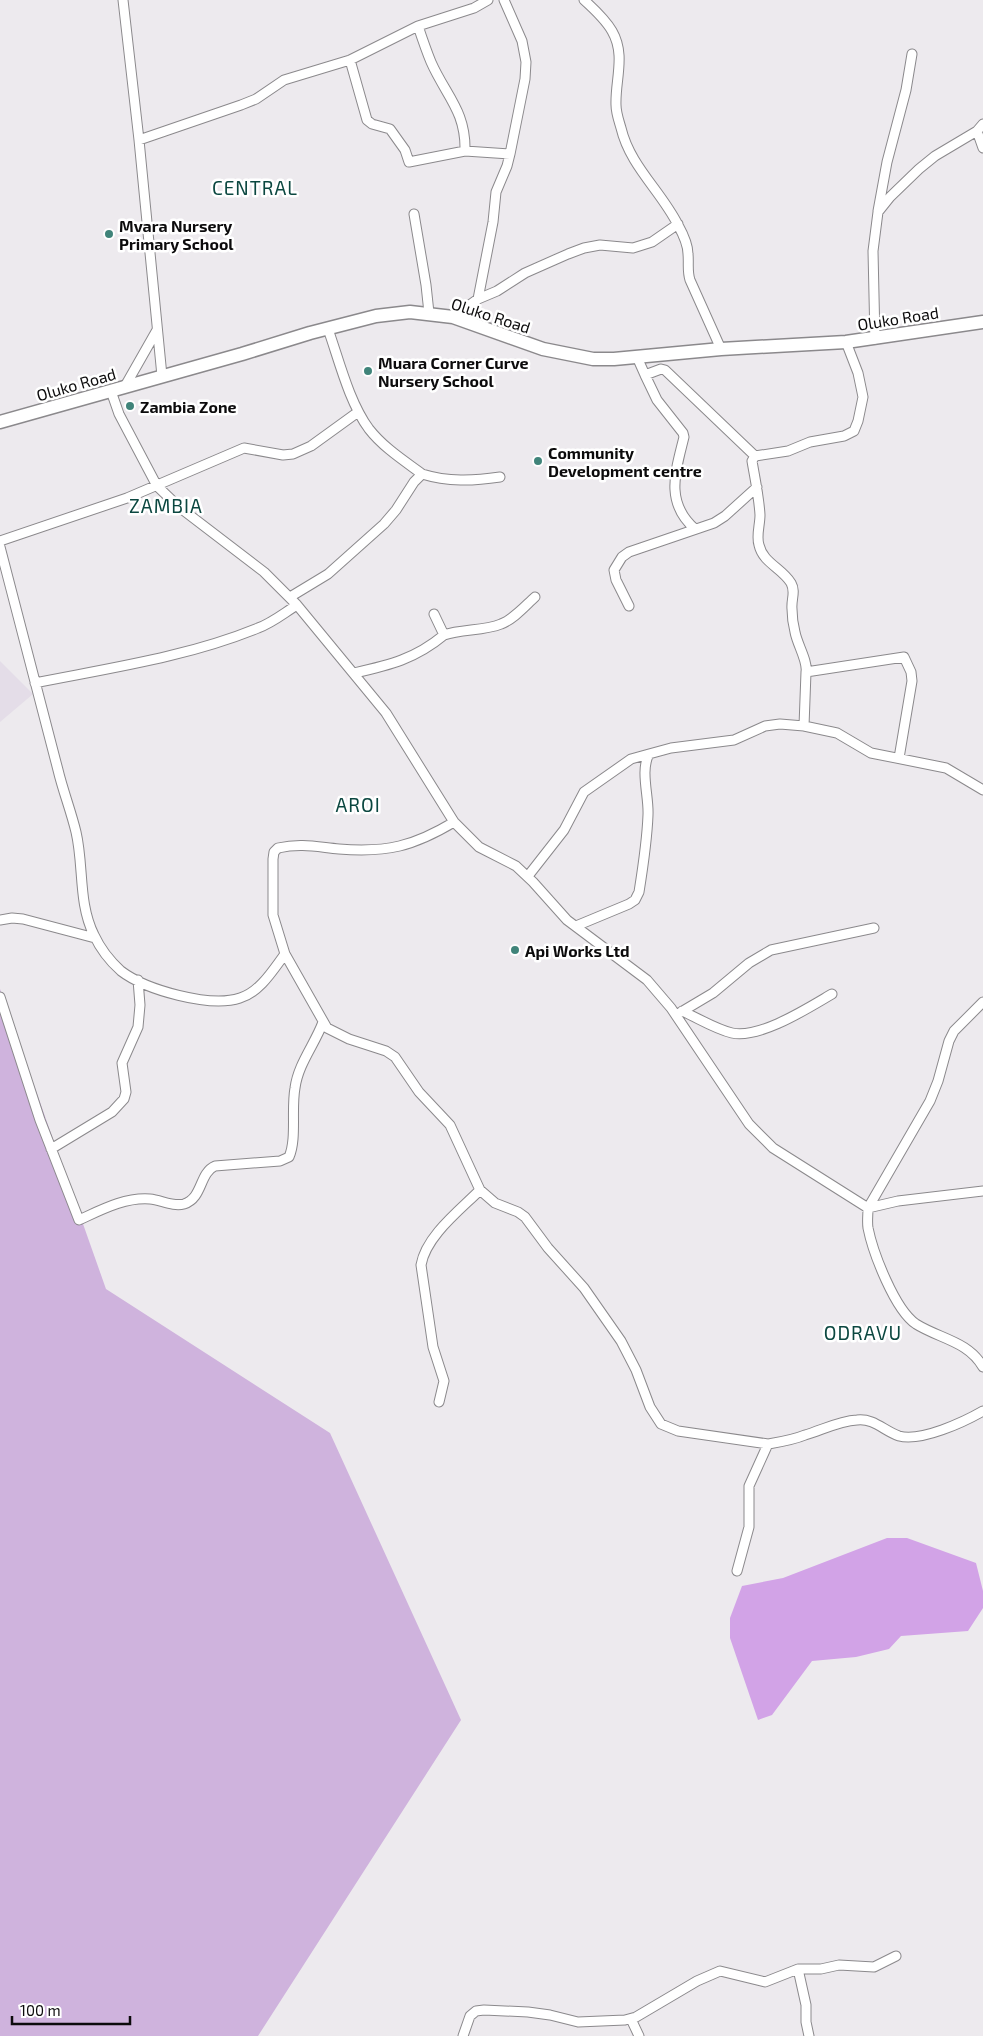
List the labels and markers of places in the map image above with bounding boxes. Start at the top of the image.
place label: Mvara Nursery Primary School [119,216,234,254]
marker: Mvara Nursery Primary School [103,228,115,240]
place label: Muara Corner Curve Nursery School [378,353,529,391]
marker: Muara Corner Curve Nursery School [362,365,374,377]
place label: Zambia Zone [140,397,237,416]
marker: Zambia Zone [124,400,136,412]
place label: Community Development centre [548,443,702,480]
marker: Community Development centre [532,455,544,467]
place label: Api Works Ltd [525,941,630,960]
marker: Api Works Ltd [509,944,521,956]

